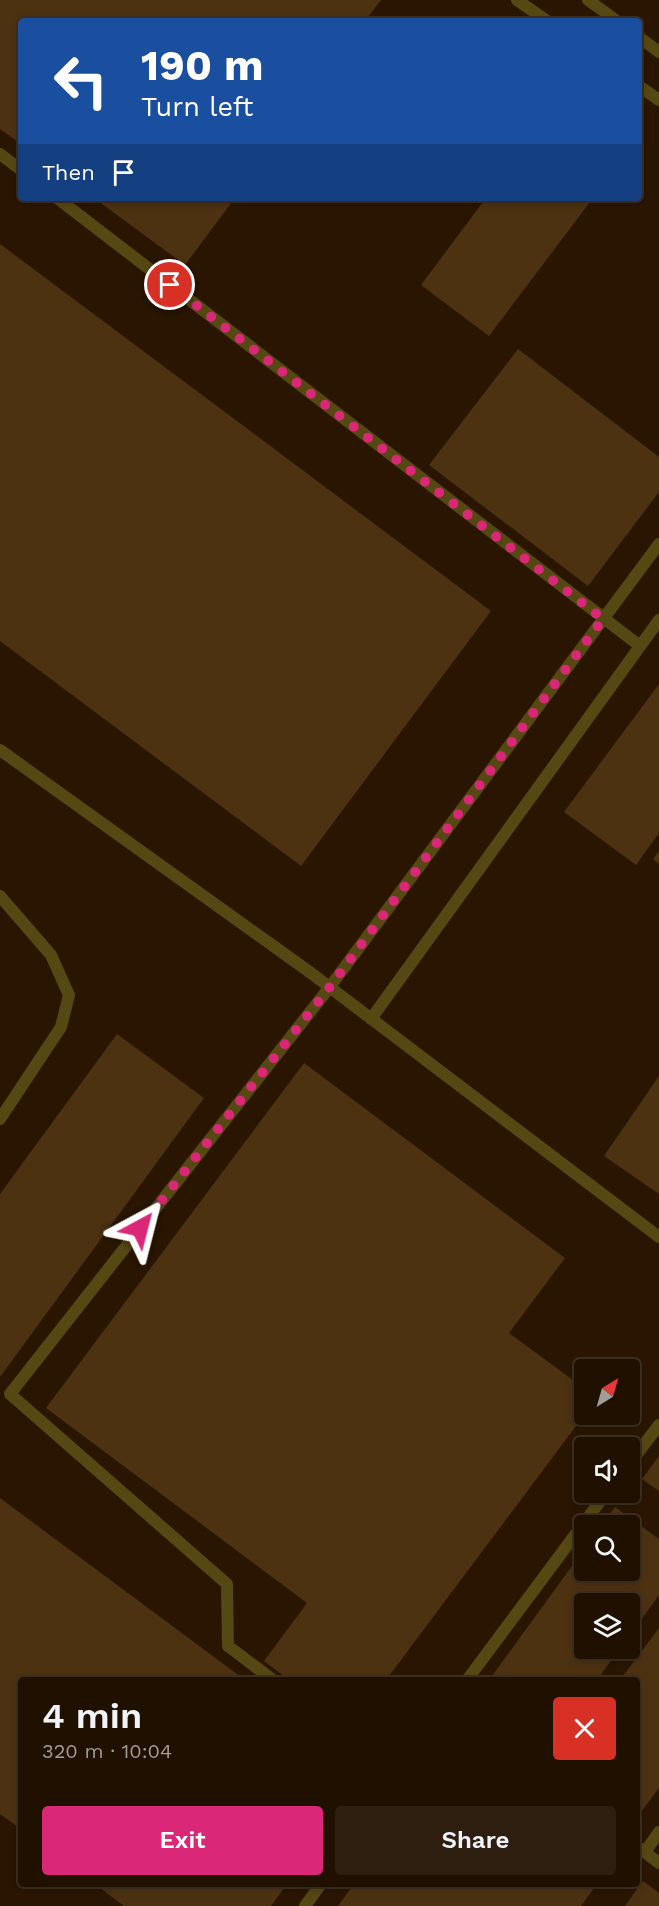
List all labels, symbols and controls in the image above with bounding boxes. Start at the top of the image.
text: 190 m [141,41,264,90]
icon: left [42,42,120,120]
text: Turn left [141,91,253,123]
icon: arrive [107,156,140,189]
text: Then [42,160,95,185]
pin [144,259,195,310]
icon: arrive [153,268,186,301]
position arrow [108,1196,172,1260]
north arrow [574,1359,640,1425]
map controls [574,1359,640,1659]
button: sound [574,1437,640,1503]
button: search [574,1515,640,1581]
button: layers [574,1593,640,1659]
text: 4 min [42,1695,142,1737]
button: close [553,1697,616,1760]
text: 320 m · 10:04 [42,1739,172,1763]
button: Exit [42,1806,323,1875]
button: Share [335,1806,616,1875]

